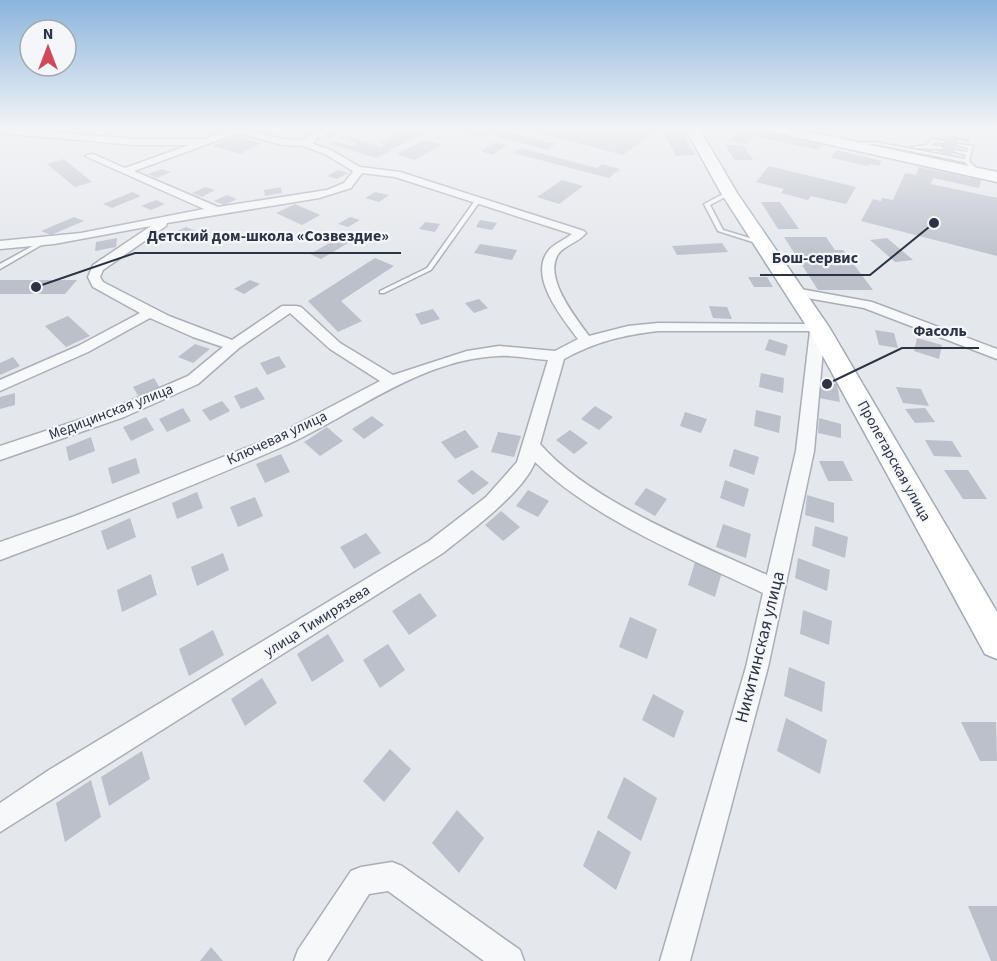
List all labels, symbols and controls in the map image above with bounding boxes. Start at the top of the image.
north arrow [18,18,78,78]
text: N [43,23,53,45]
callout: Детский дом-школа «Созвездие» [135,219,401,253]
text: Детский дом-школа «Созвездие» [147,225,389,247]
callout: Бош-сервис [760,241,870,275]
text: Бош-сервис [772,247,859,269]
callout: Фасоль [902,314,979,348]
text: Фасоль [913,320,967,342]
street label: Медицинская улица [46,379,176,445]
street label: Пролетарская улица [852,397,936,525]
street label: Ключевая улица [223,406,331,470]
street label: Никитинская улица [729,568,791,726]
street label: улица Тимирязева [260,580,374,662]

